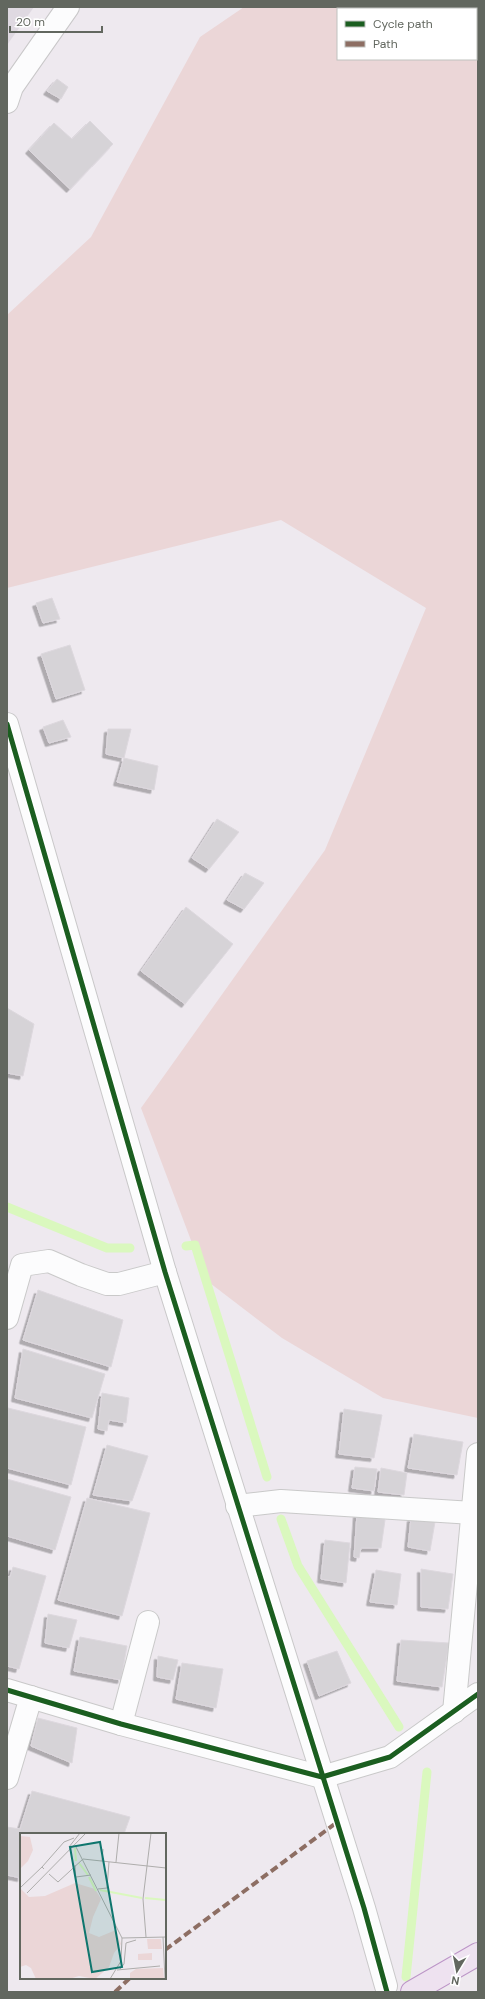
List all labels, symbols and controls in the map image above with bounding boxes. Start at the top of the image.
scale bar [10,8,102,34]
legend [337,8,477,60]
text: 20 m [16,14,45,30]
text: Cycle path [373,16,433,32]
text: Path [373,36,398,52]
inset map [20,1833,166,1979]
north arrow [437,1951,477,1991]
text: N [450,1973,460,1988]

